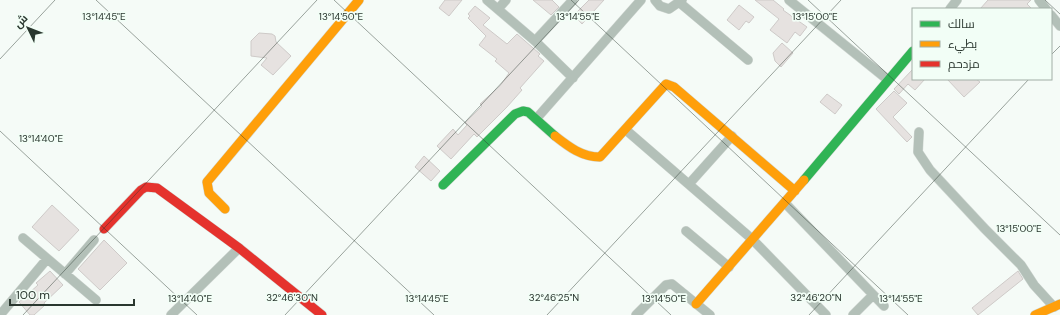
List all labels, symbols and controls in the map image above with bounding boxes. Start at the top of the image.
north arrow [8,8,48,48]
legend [912,8,1052,80]
text: 13°14'45"E [82,10,126,23]
text: 13°14'50"E [319,10,364,23]
text: 13°14'55"E [556,10,600,23]
text: 13°15'00"E [792,10,838,23]
text: ش [11,11,31,31]
text: سالك [948,16,975,32]
text: بطيء [948,36,977,54]
text: مزدحم [948,56,980,72]
text: 13°14'40"E [19,132,63,145]
text: 13°15'00"E [996,222,1042,235]
scale bar [10,281,134,307]
text: 100 m [16,287,50,303]
text: 32°46'30"N [266,291,318,304]
text: 32°46'25"N [529,291,579,304]
text: 32°46'20"N [790,291,842,304]
text: 13°14'40"E [168,292,212,305]
text: 13°14'45"E [405,292,449,305]
text: 13°14'50"E [642,292,687,305]
text: 13°14'55"E [879,292,923,305]

